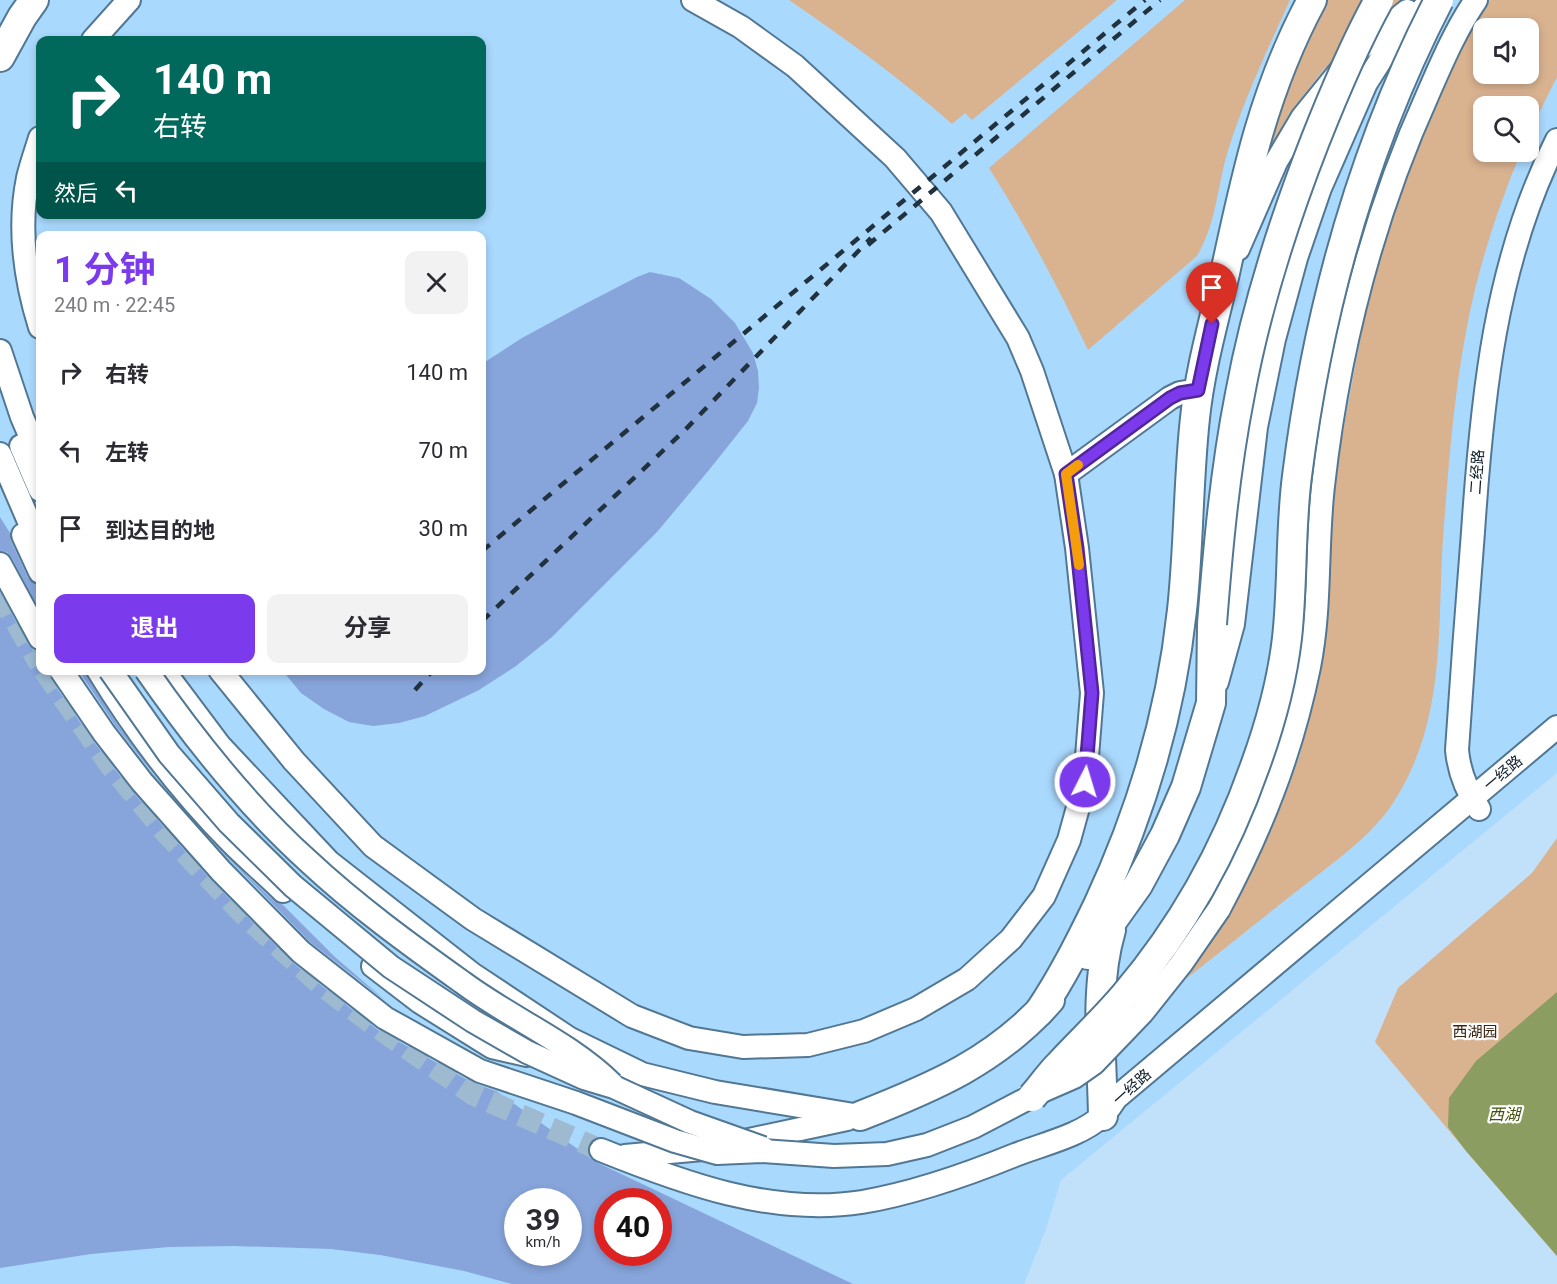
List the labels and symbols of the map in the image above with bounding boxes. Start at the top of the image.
pin [1186,262,1237,324]
street label: 二经路 [1466,449,1488,495]
position arrow [1053,750,1117,814]
street label: 一经路 [1480,752,1526,794]
park label: 西湖园 [1452,1023,1498,1041]
street label: 一经路 [1109,1065,1155,1109]
water label: 西湖 [1488,1105,1523,1124]
speed limit sign: 40 [594,1188,672,1266]

